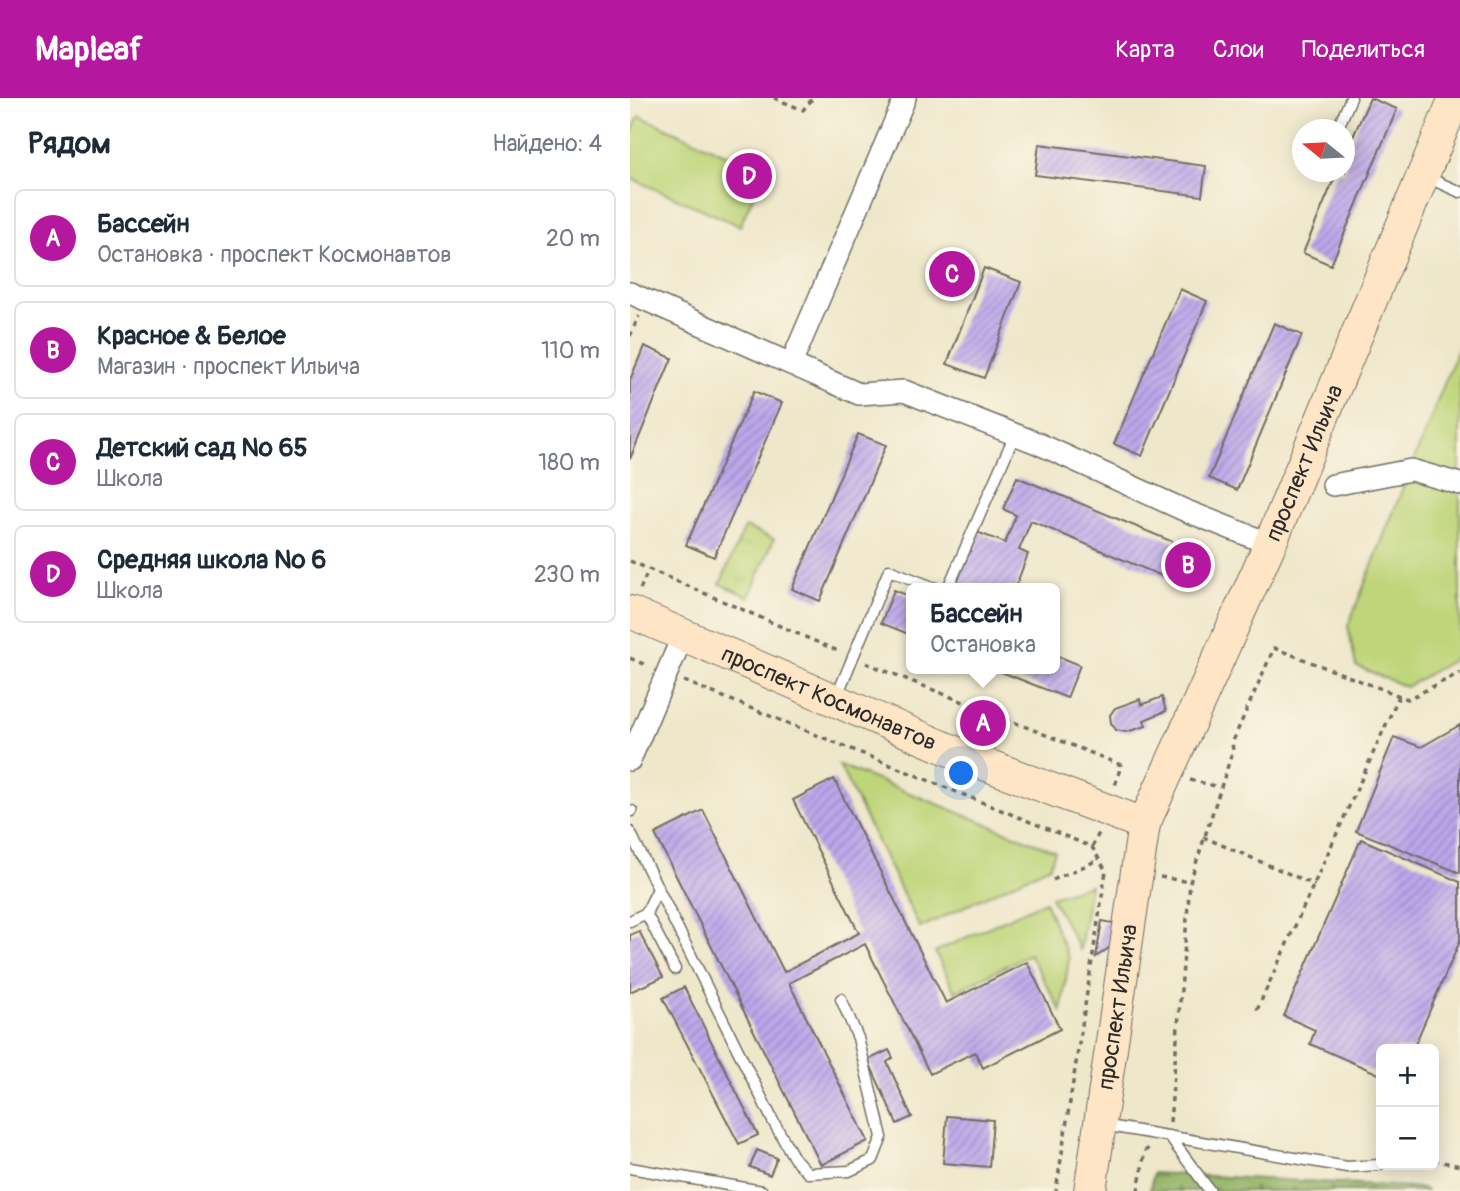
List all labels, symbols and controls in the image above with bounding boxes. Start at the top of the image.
text: Mapleaf [35,29,143,70]
text: Карта [1115,35,1175,64]
text: Слои [1213,35,1264,64]
text: Поделиться [1302,35,1425,64]
north arrow [1292,119,1355,182]
text: Рядом [28,125,111,162]
text: Найдено: 4 [492,129,602,158]
pin: D [726,150,772,202]
text: Бассейн [97,208,189,240]
text: A [46,224,60,253]
text: 20 m [546,224,600,253]
text: Остановка · проспект Космонавтов [97,240,452,269]
pin: C [929,248,975,300]
text: Красное & Белое [97,320,286,352]
text: B [46,336,60,365]
text: 110 m [541,336,600,365]
text: Магазин · проспект Ильича [97,352,360,381]
street label: проспект Ильича [1258,380,1349,545]
text: Детский сад № 65 [97,432,308,464]
text: C [46,448,60,477]
text: 180 m [538,448,600,477]
text: Школа [97,464,163,493]
pin: B [1165,539,1211,591]
text: Средняя школа № 6 [97,544,326,576]
text: D [46,560,60,589]
text: 230 m [534,560,600,589]
text: Школа [97,576,163,605]
popup [906,583,1060,674]
text: Бассейн [930,598,1023,630]
text: Остановка [930,630,1036,659]
street label: проспект Космонавтов [717,639,941,757]
pin: A [960,697,1006,749]
your location [944,756,978,790]
street label: проспект Ильича [1091,922,1144,1092]
map controls [1376,1044,1439,1170]
button: + [1376,1044,1439,1107]
button: − [1376,1107,1439,1170]

